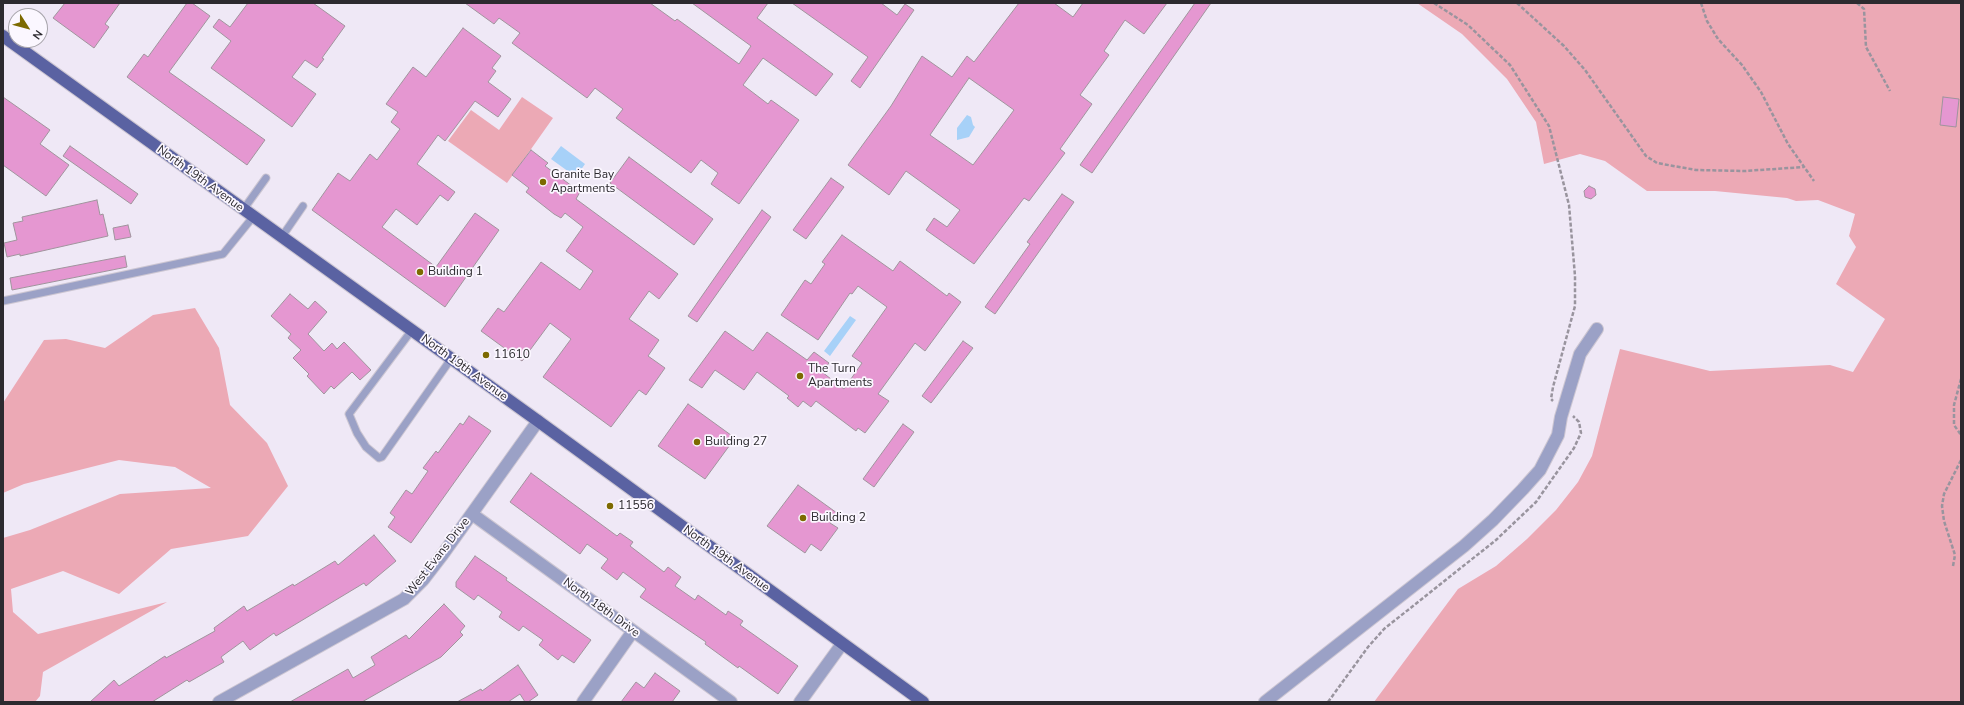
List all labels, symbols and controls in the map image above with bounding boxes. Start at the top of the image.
north arrow [8,8,48,48]
text: N [29,27,46,42]
street label: North 19th Avenue [154,143,246,215]
place label: Granite Bay Apartments [551,168,615,196]
marker: Granite Bay Apartments [538,177,548,187]
place label: Building 1 [428,265,483,279]
marker: Building 1 [415,267,425,277]
street label: North 19th Avenue [418,332,510,404]
place label: 11610 [494,348,530,362]
marker: 11610 [481,350,491,360]
place label: The Turn Apartments [808,362,872,390]
marker: The Turn Apartments [795,371,805,381]
place label: Building 27 [705,435,767,449]
marker: Building 27 [692,437,702,447]
place label: 11556 [618,499,654,513]
marker: 11556 [605,501,615,511]
place label: Building 2 [811,511,866,525]
marker: Building 2 [798,513,808,523]
street label: West Evans Drive [403,515,473,599]
street label: North 19th Avenue [680,523,772,595]
street label: North 18th Drive [560,575,642,641]

